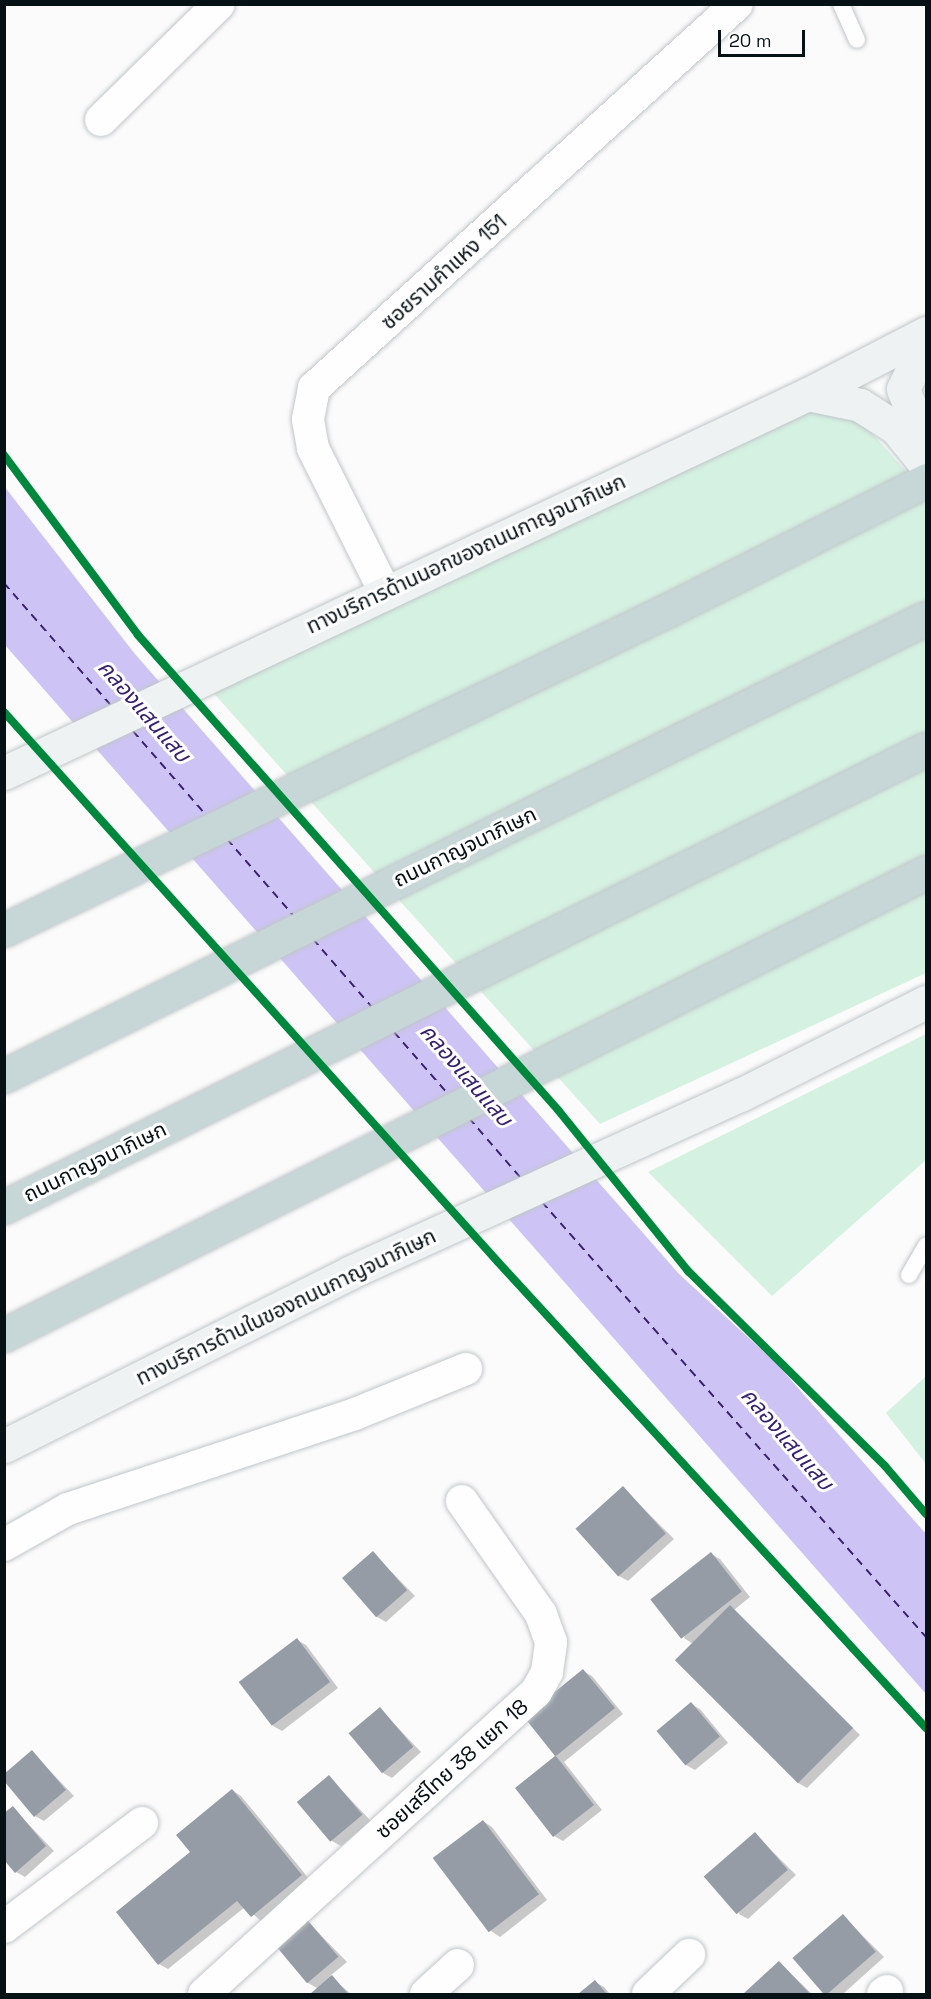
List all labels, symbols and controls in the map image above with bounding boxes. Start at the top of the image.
scale bar [721,18,808,56]
text: 20 m [729,29,772,52]
street label: ซอยรามคำแหง 151 [376,209,512,335]
street label: ทางบริการด้านนอกของถนนกาญจนาภิเษก [302,469,630,639]
water label: คลองแสนแสบ [92,654,196,768]
street label: ถนนกาญจนาภิเษก [389,802,541,892]
water label: คลองแสนแสบ [414,1018,518,1132]
street label: ถนนกาญจนาภิเษก [19,1117,171,1207]
street label: ทางบริการด้านในของถนนกาญจนาภิเษก [132,1223,440,1391]
water label: คลองแสนแสบ [735,1382,839,1496]
street label: ซอยเสรีไทย 38 แยก 18 [371,1694,533,1844]

